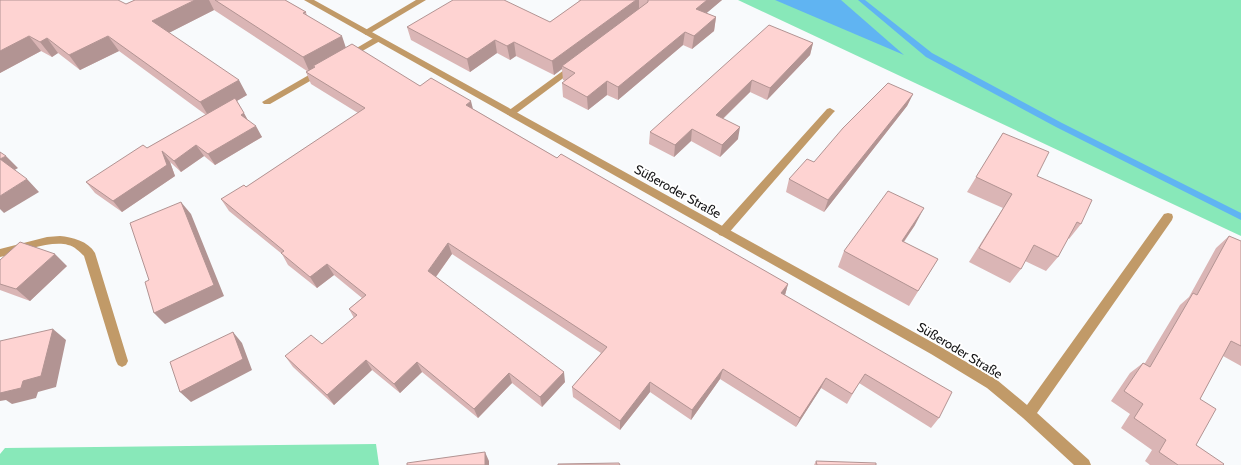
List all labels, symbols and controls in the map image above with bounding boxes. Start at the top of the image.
street label: Süßeroder Straße [632,161,724,222]
street label: Süßeroder Straße [914,318,1006,382]

